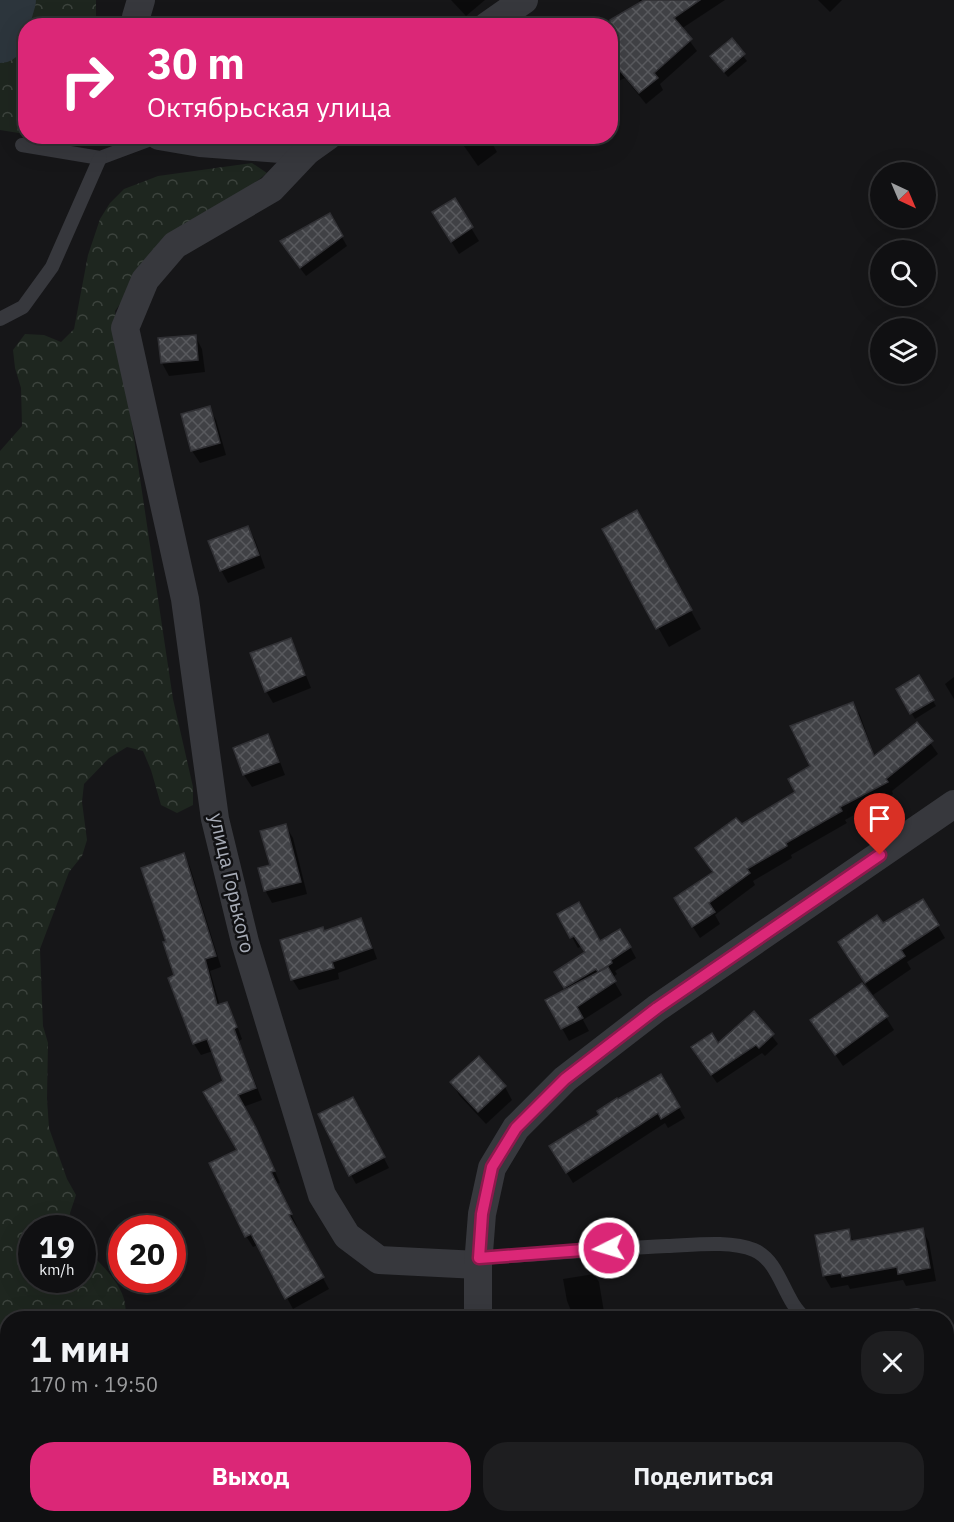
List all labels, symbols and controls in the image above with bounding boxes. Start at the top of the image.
text: 30 m [147,36,245,91]
icon: right [48,42,126,120]
text: Октябрьская улица [147,89,391,124]
north arrow [870,162,936,228]
map controls [870,162,936,384]
button: search [870,240,936,306]
button: layers [870,318,936,384]
pin [854,793,905,855]
icon: arrive [863,802,896,835]
street label: улица Горького [203,810,262,955]
speed limit sign: 20 [108,1215,186,1293]
position arrow [577,1216,641,1280]
text: 19 [39,1227,75,1266]
text: km/h [39,1260,75,1279]
text: 1 мин [30,1325,130,1372]
button: close [861,1331,924,1394]
text: 170 m · 19:50 [30,1371,158,1398]
button: Выход [30,1442,471,1511]
button: Поделиться [483,1442,924,1511]

